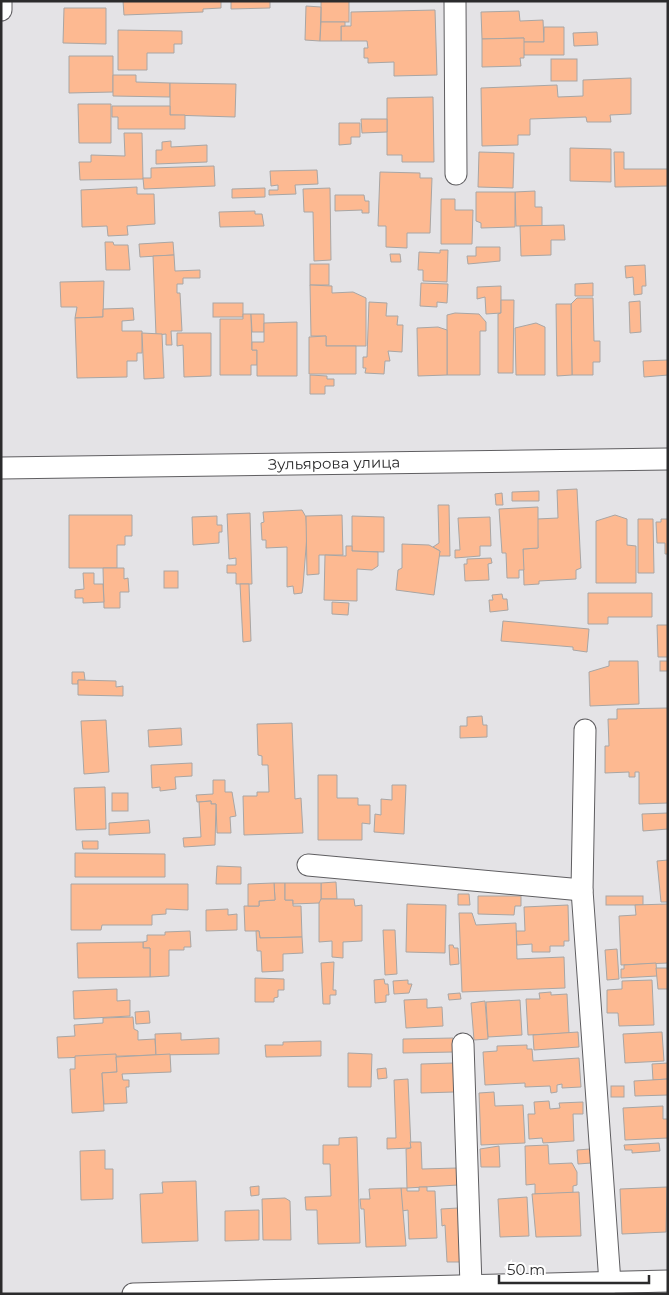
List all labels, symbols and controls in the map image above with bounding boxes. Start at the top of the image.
street label: Зульярова улица [268,452,400,474]
scale bar [499,1252,649,1284]
text: 50 m [507,1260,545,1279]

